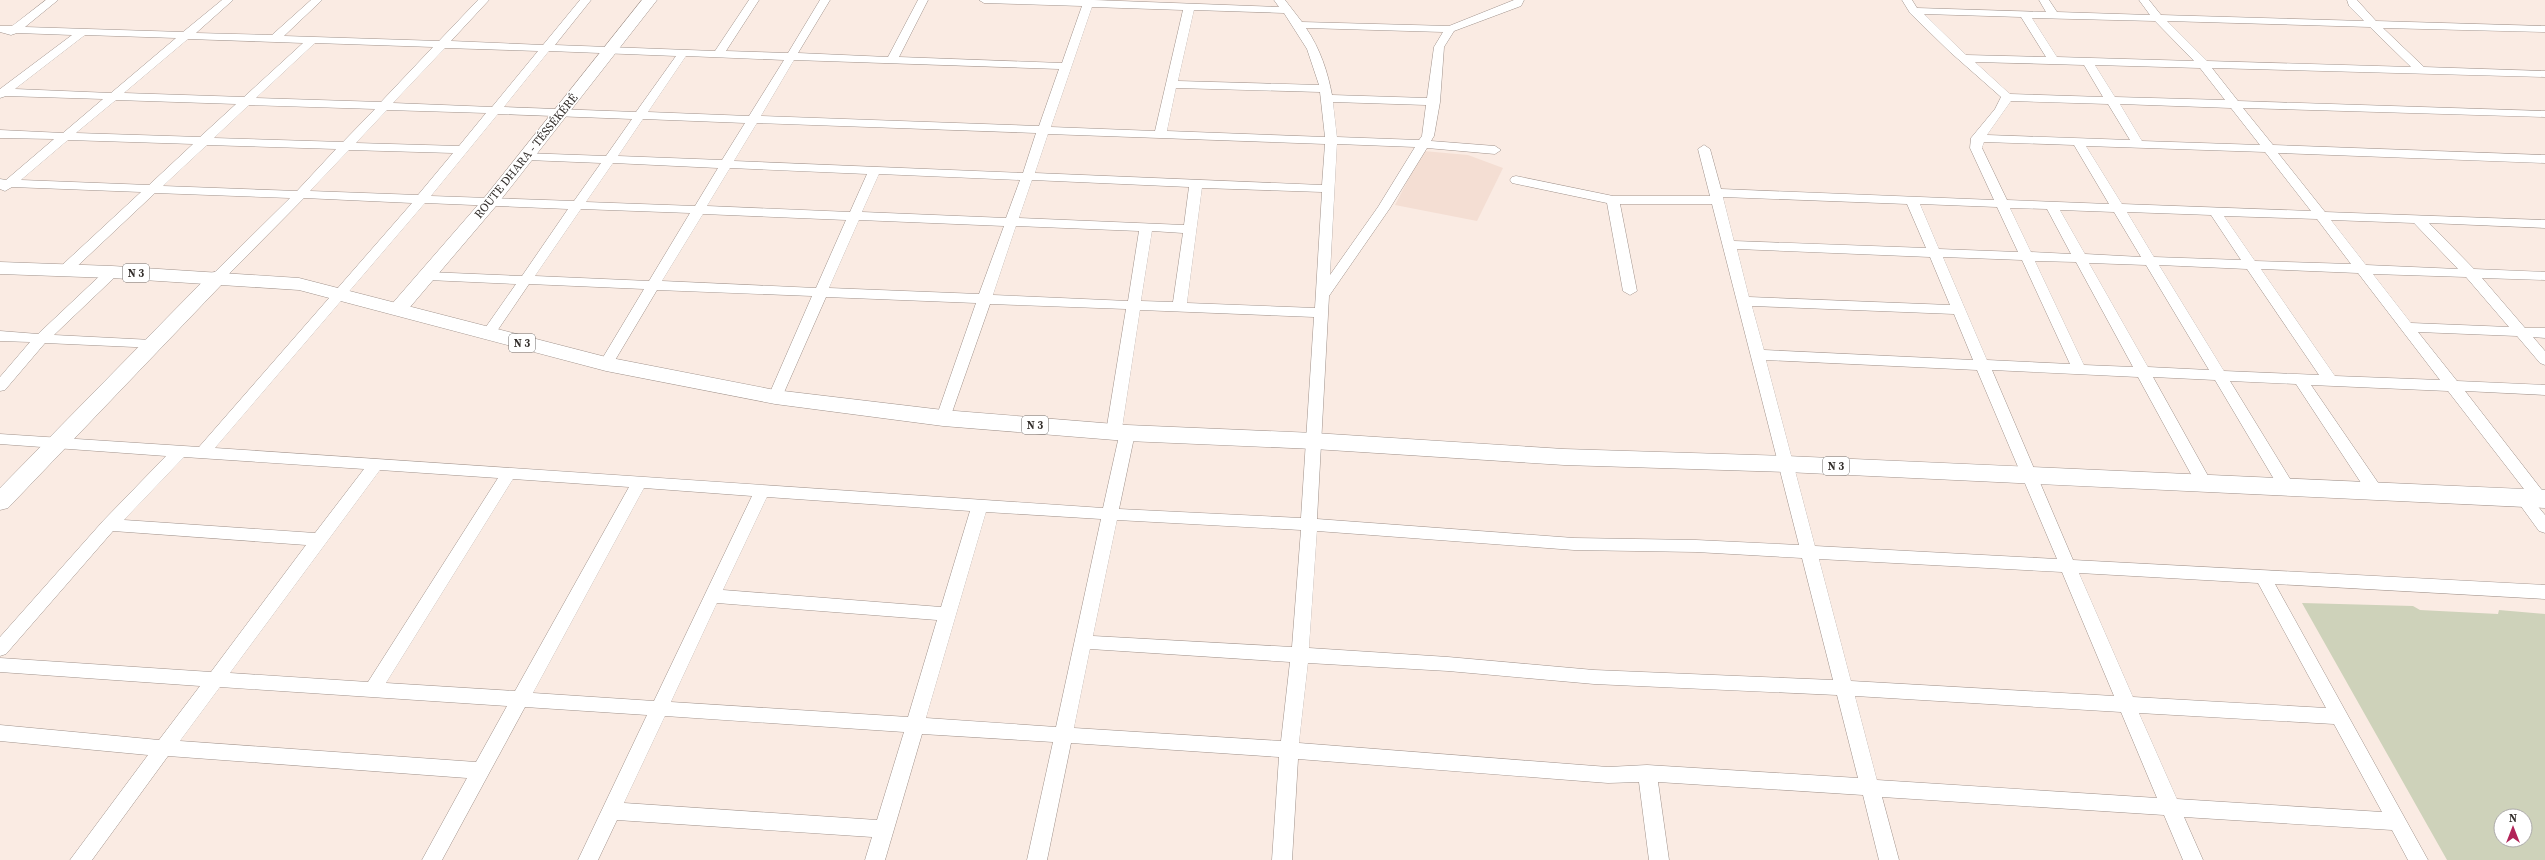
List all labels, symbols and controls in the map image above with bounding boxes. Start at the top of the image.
street label: ROUTE DHARA - TÉSSÉKÉRÉ [471,90,581,222]
road number: N 3 [123,264,149,282]
road number: N 3 [509,334,535,352]
road number: N 3 [1022,416,1048,434]
road number: N 3 [1823,457,1849,475]
north arrow [2493,808,2533,848]
text: N [2509,811,2517,826]

